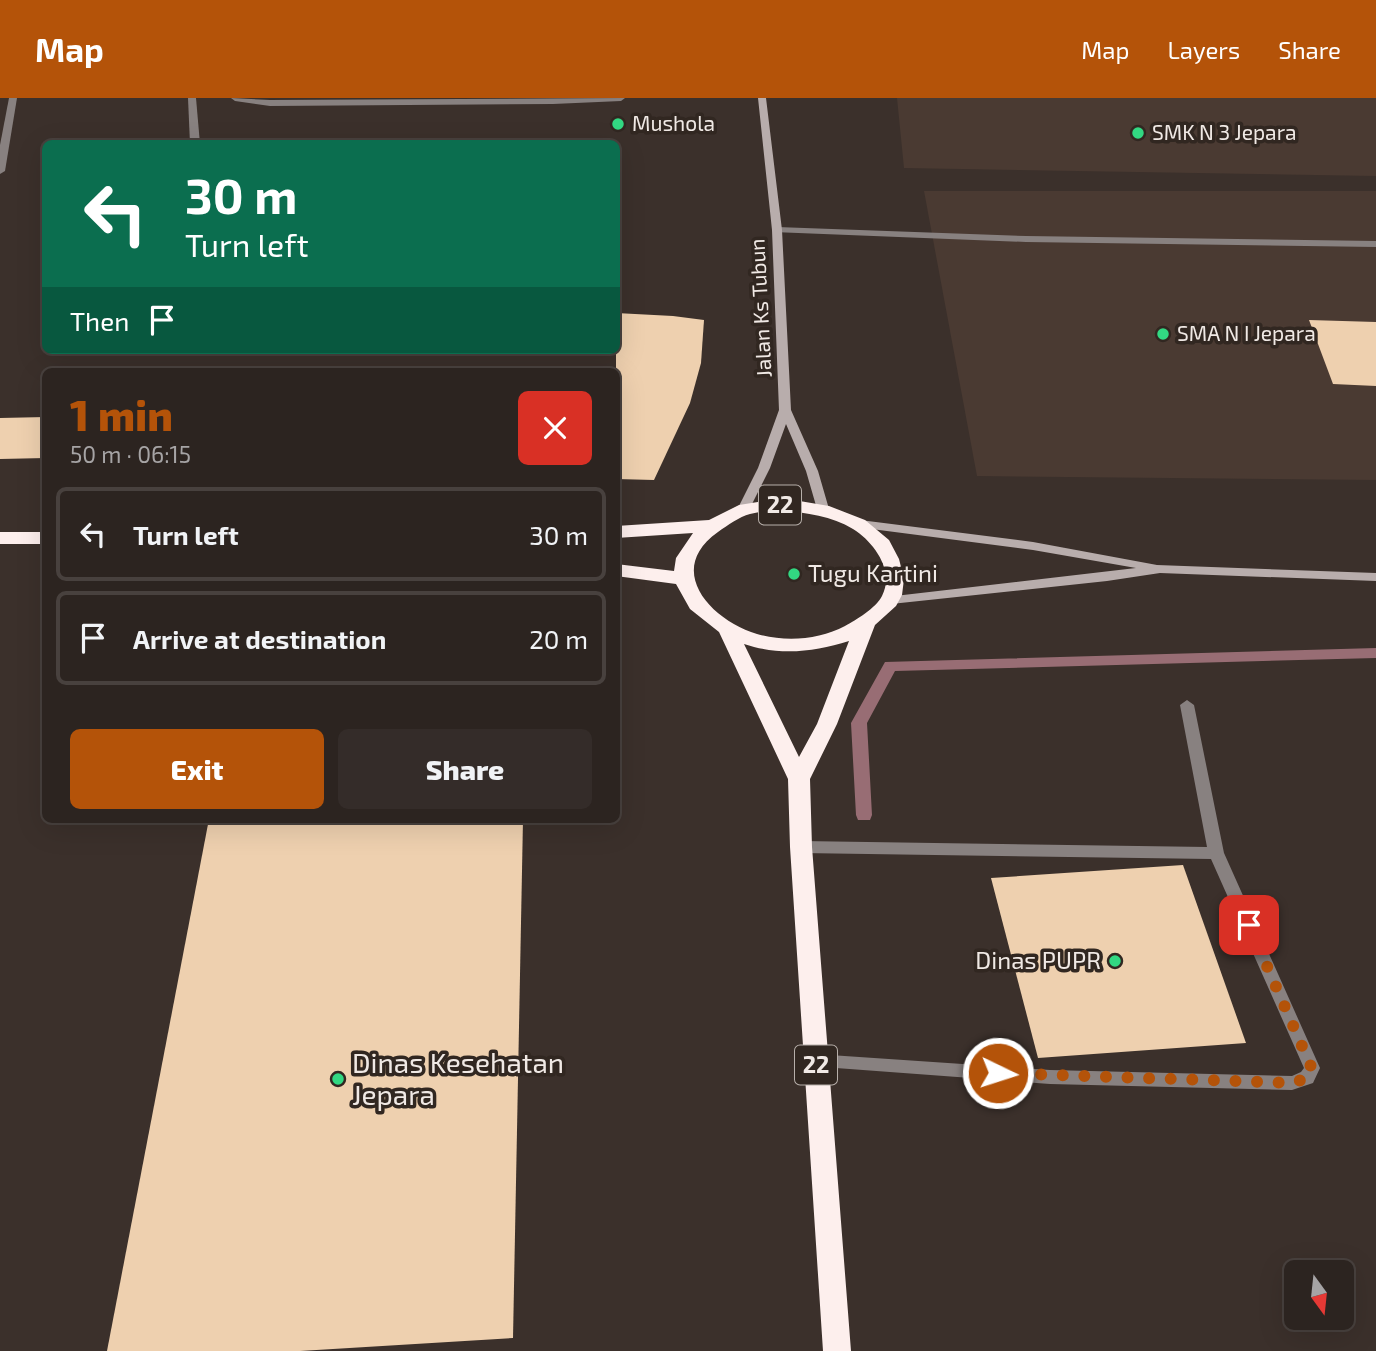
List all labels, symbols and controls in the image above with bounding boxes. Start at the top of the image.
text: Map [35,29,104,69]
text: Map [1081,35,1129,64]
text: Layers [1167,35,1240,64]
text: Share [1278,35,1341,64]
place label: Mushola [632,110,715,135]
marker: Mushola [610,116,626,132]
place label: SMK N 3 Jepara [1152,119,1297,144]
marker: SMK N 3 Jepara [1130,125,1146,141]
text: 30 m [185,165,297,224]
icon: left [70,168,161,259]
text: Turn left [185,225,309,263]
street label: Jalan Ks Tubun [743,238,776,378]
icon: arrive [143,301,181,339]
text: Then [70,305,129,336]
place label: SMA N I Jepara [1177,320,1316,345]
marker: SMA N I Jepara [1155,326,1171,342]
text: 1 min [70,389,173,439]
button: close [518,391,592,465]
text: 50 m · 06:15 [70,440,191,468]
road number: 22 [759,486,801,524]
icon: left [74,515,112,553]
text: Turn left [133,519,239,550]
text: 30 m [529,519,588,550]
place label: Tugu Kartini [808,558,938,587]
marker: Tugu Kartini [786,566,802,582]
icon: arrive [74,619,112,657]
text: Arrive at destination [133,623,386,654]
text: 20 m [529,623,588,654]
button: Exit [70,729,324,809]
button: Share [338,729,592,809]
pin [1219,895,1279,955]
icon: arrive [1230,906,1268,944]
place label: Dinas PUPR [975,945,1101,974]
marker: Dinas PUPR [1107,953,1123,969]
position arrow [961,1036,1035,1110]
place label: Dinas Kesehatan Jepara [352,1045,564,1111]
road number: 22 [795,1046,837,1084]
marker: Dinas Kesehatan Jepara [330,1071,346,1087]
north arrow [1284,1260,1354,1330]
map controls [1284,1260,1354,1330]

